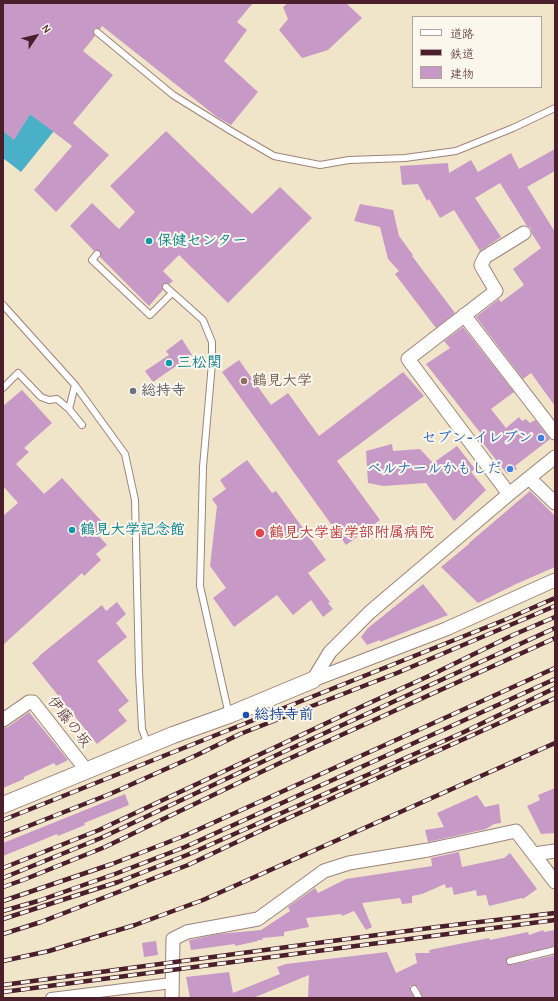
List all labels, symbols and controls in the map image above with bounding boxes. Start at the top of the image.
north arrow [16,16,56,56]
legend [412,16,542,88]
text: N [39,22,54,36]
text: 道路 [450,27,474,41]
text: 鉄道 [450,47,474,61]
text: 建物 [450,67,474,81]
place label: 保健センター [157,232,247,250]
marker: 保健センター [144,236,154,246]
place label: 三松関 [177,354,222,372]
marker: 三松関 [164,358,174,368]
place label: 鶴見大学 [252,372,312,390]
marker: 鶴見大学 [239,376,249,386]
place label: 総持寺 [141,382,186,400]
marker: 総持寺 [128,386,138,396]
place label: セブン-イレブン [422,429,533,447]
marker: セブン-イレブン [536,433,546,443]
place label: ベルナールかもしだ [367,460,502,478]
marker: ベルナールかもしだ [505,464,515,474]
place label: 鶴見大学記念館 [80,521,185,539]
place label: 鶴見大学歯学部附属病院 [269,524,434,542]
marker: 鶴見大学記念館 [67,525,77,535]
marker: 鶴見大学歯学部附属病院 [254,527,266,539]
street label: 伊藤の坂 [43,693,95,751]
place label: 総持寺前 [254,706,314,724]
marker: 総持寺前 [241,710,251,720]

